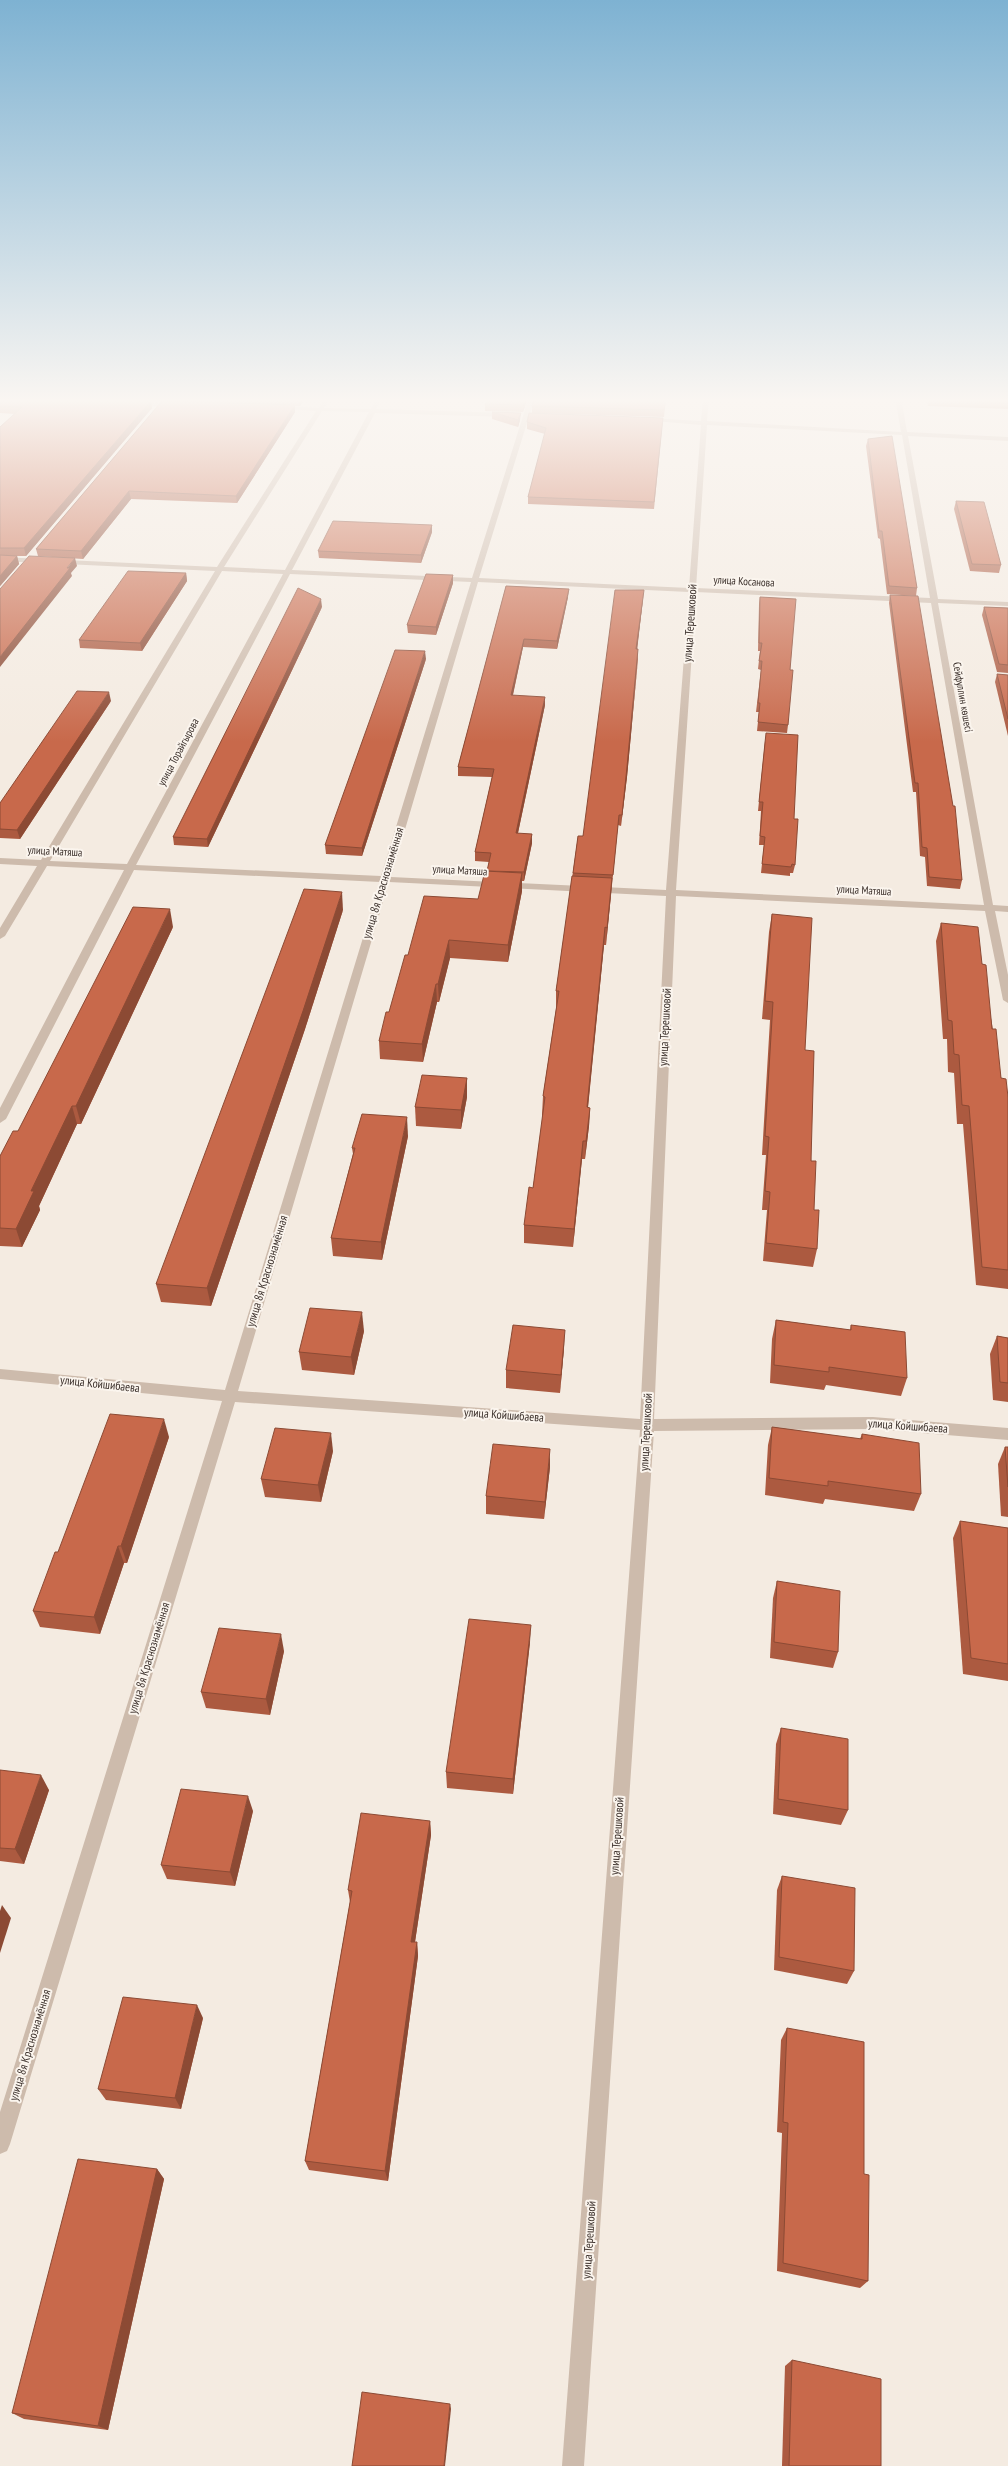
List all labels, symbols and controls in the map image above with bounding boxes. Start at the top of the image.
street label: улица Косанова [713,572,775,590]
street label: улица Терешковой [679,583,700,663]
street label: Сейфуллин көшесі [950,661,976,733]
street label: улица Торайгырова [154,716,202,788]
street label: улица 8я Краснознамённая [358,825,407,940]
street label: улица Матяша [27,843,83,859]
street label: улица Матяша [432,862,488,878]
street label: улица Матяша [836,882,892,898]
street label: улица Терешковой [655,988,674,1066]
street label: улица 8я Краснознамённая [242,1213,291,1328]
street label: улица Койшибаева [60,1372,141,1395]
street label: улица Терешковой [636,1393,655,1471]
street label: улица Койшибаева [464,1404,545,1425]
street label: улица Койшибаева [868,1415,949,1436]
street label: улица 8я Краснознамённая [124,1600,173,1715]
street label: улица Терешковой [606,1796,627,1876]
street label: улица 8я Краснознамённая [5,1987,54,2102]
street label: улица Терешковой [578,2200,599,2280]

